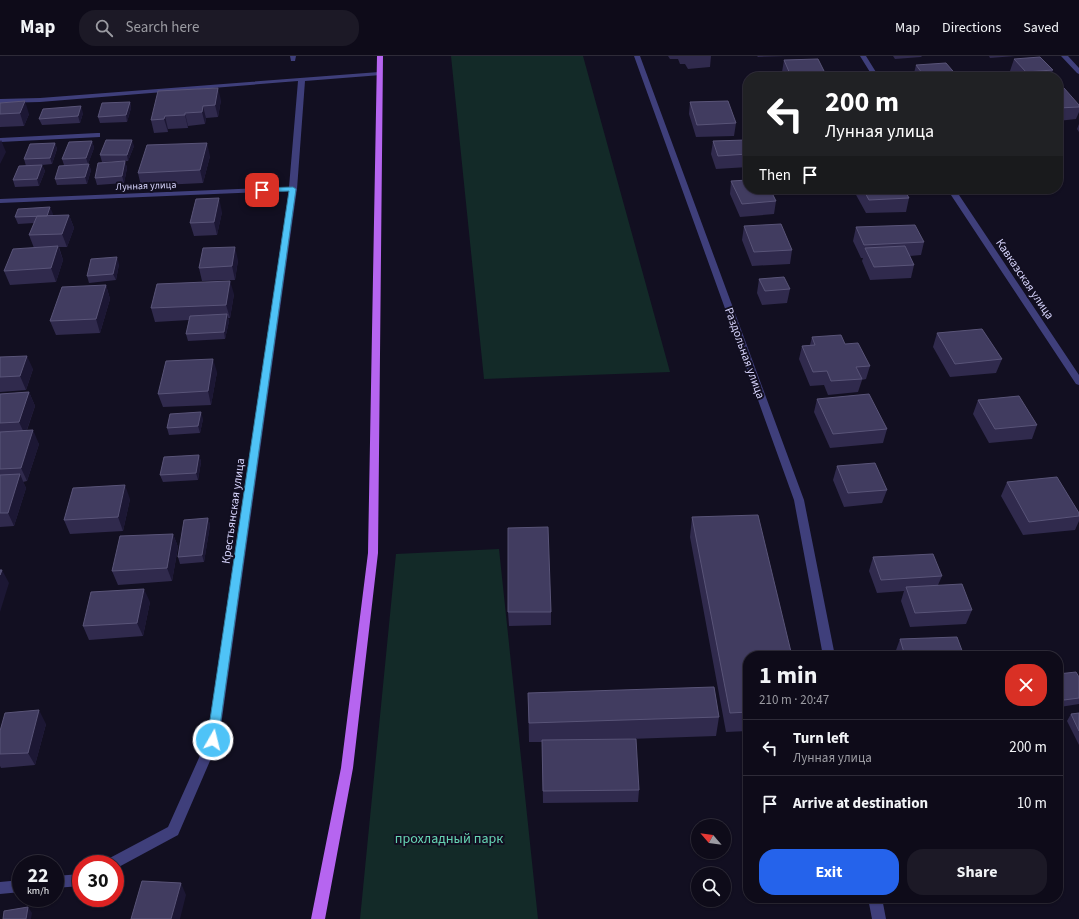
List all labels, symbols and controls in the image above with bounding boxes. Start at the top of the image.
search box [79,10,359,46]
text: Map [20,14,55,41]
icon: search [93,17,115,39]
text: Search here [125,17,199,38]
text: Map [895,18,920,38]
text: Directions [942,18,1001,38]
text: Saved [1023,18,1059,38]
text: 200 m [825,82,899,122]
icon: left [759,88,811,140]
text: Лунная улица [825,119,934,144]
icon: arrive [799,164,821,186]
text: Then [759,165,791,186]
pin [245,173,279,207]
street label: Лунная улица [115,178,177,194]
icon: arrive [251,179,273,201]
street label: Кавказская улица [991,236,1058,323]
street label: Раздольная улица [720,305,769,401]
street label: Крестьянская улица [218,457,249,565]
text: 1 min [759,658,817,693]
button: close [1005,664,1047,706]
text: 210 m · 20:47 [759,691,829,709]
position arrow [192,719,234,761]
text: Turn left [793,728,849,749]
icon: left [759,737,781,759]
text: 200 m [1009,737,1047,758]
text: Лунная улица [793,749,872,767]
icon: arrive [759,793,781,815]
text: Arrive at destination [793,793,928,814]
text: 10 m [1017,793,1047,814]
north arrow [691,819,731,859]
map controls [691,819,731,907]
park label: прохладный парк [395,829,503,849]
button: Exit [759,849,899,895]
button: Share [907,849,1047,895]
speed limit sign: 30 [72,855,124,907]
text: 22 [27,862,49,890]
button: search [691,867,731,907]
text: km/h [27,884,49,898]

